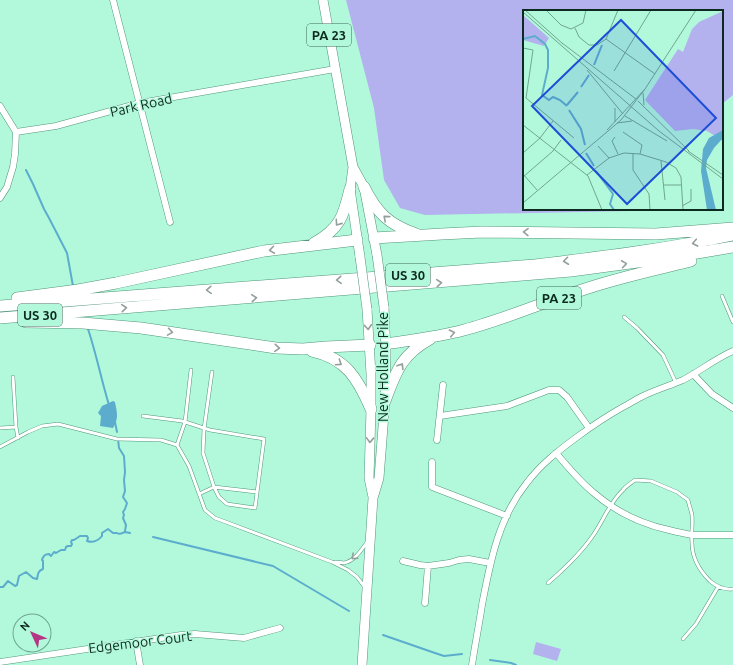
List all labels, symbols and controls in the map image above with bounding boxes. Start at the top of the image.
inset map [523,10,723,210]
road number: PA 23 [307,24,351,46]
street label: Park Road [108,90,174,120]
one-way arrow [383,215,391,222]
one-way arrow [336,218,343,225]
one-way arrow [523,228,529,236]
one-way arrow [692,238,698,247]
one-way arrow [269,245,275,254]
one-way arrow [563,256,569,265]
one-way arrow [621,260,627,269]
road number: US 30 [386,264,430,286]
one-way arrow [336,276,342,285]
one-way arrow [436,278,442,287]
one-way arrow [206,286,212,295]
road number: PA 23 [537,287,581,309]
one-way arrow [251,293,257,302]
one-way arrow [121,303,127,312]
road number: US 30 [18,304,62,326]
street label: New Holland Pike [375,312,391,422]
one-way arrow [364,324,373,330]
one-way arrow [167,327,173,336]
one-way arrow [449,330,455,338]
one-way arrow [274,344,280,353]
one-way arrow [335,358,342,366]
one-way arrow [396,363,403,370]
one-way arrow [366,437,374,443]
one-way arrow [351,552,359,559]
north arrow [12,613,52,653]
text: N [18,619,32,633]
street label: Edgemoor Court [87,628,193,656]

